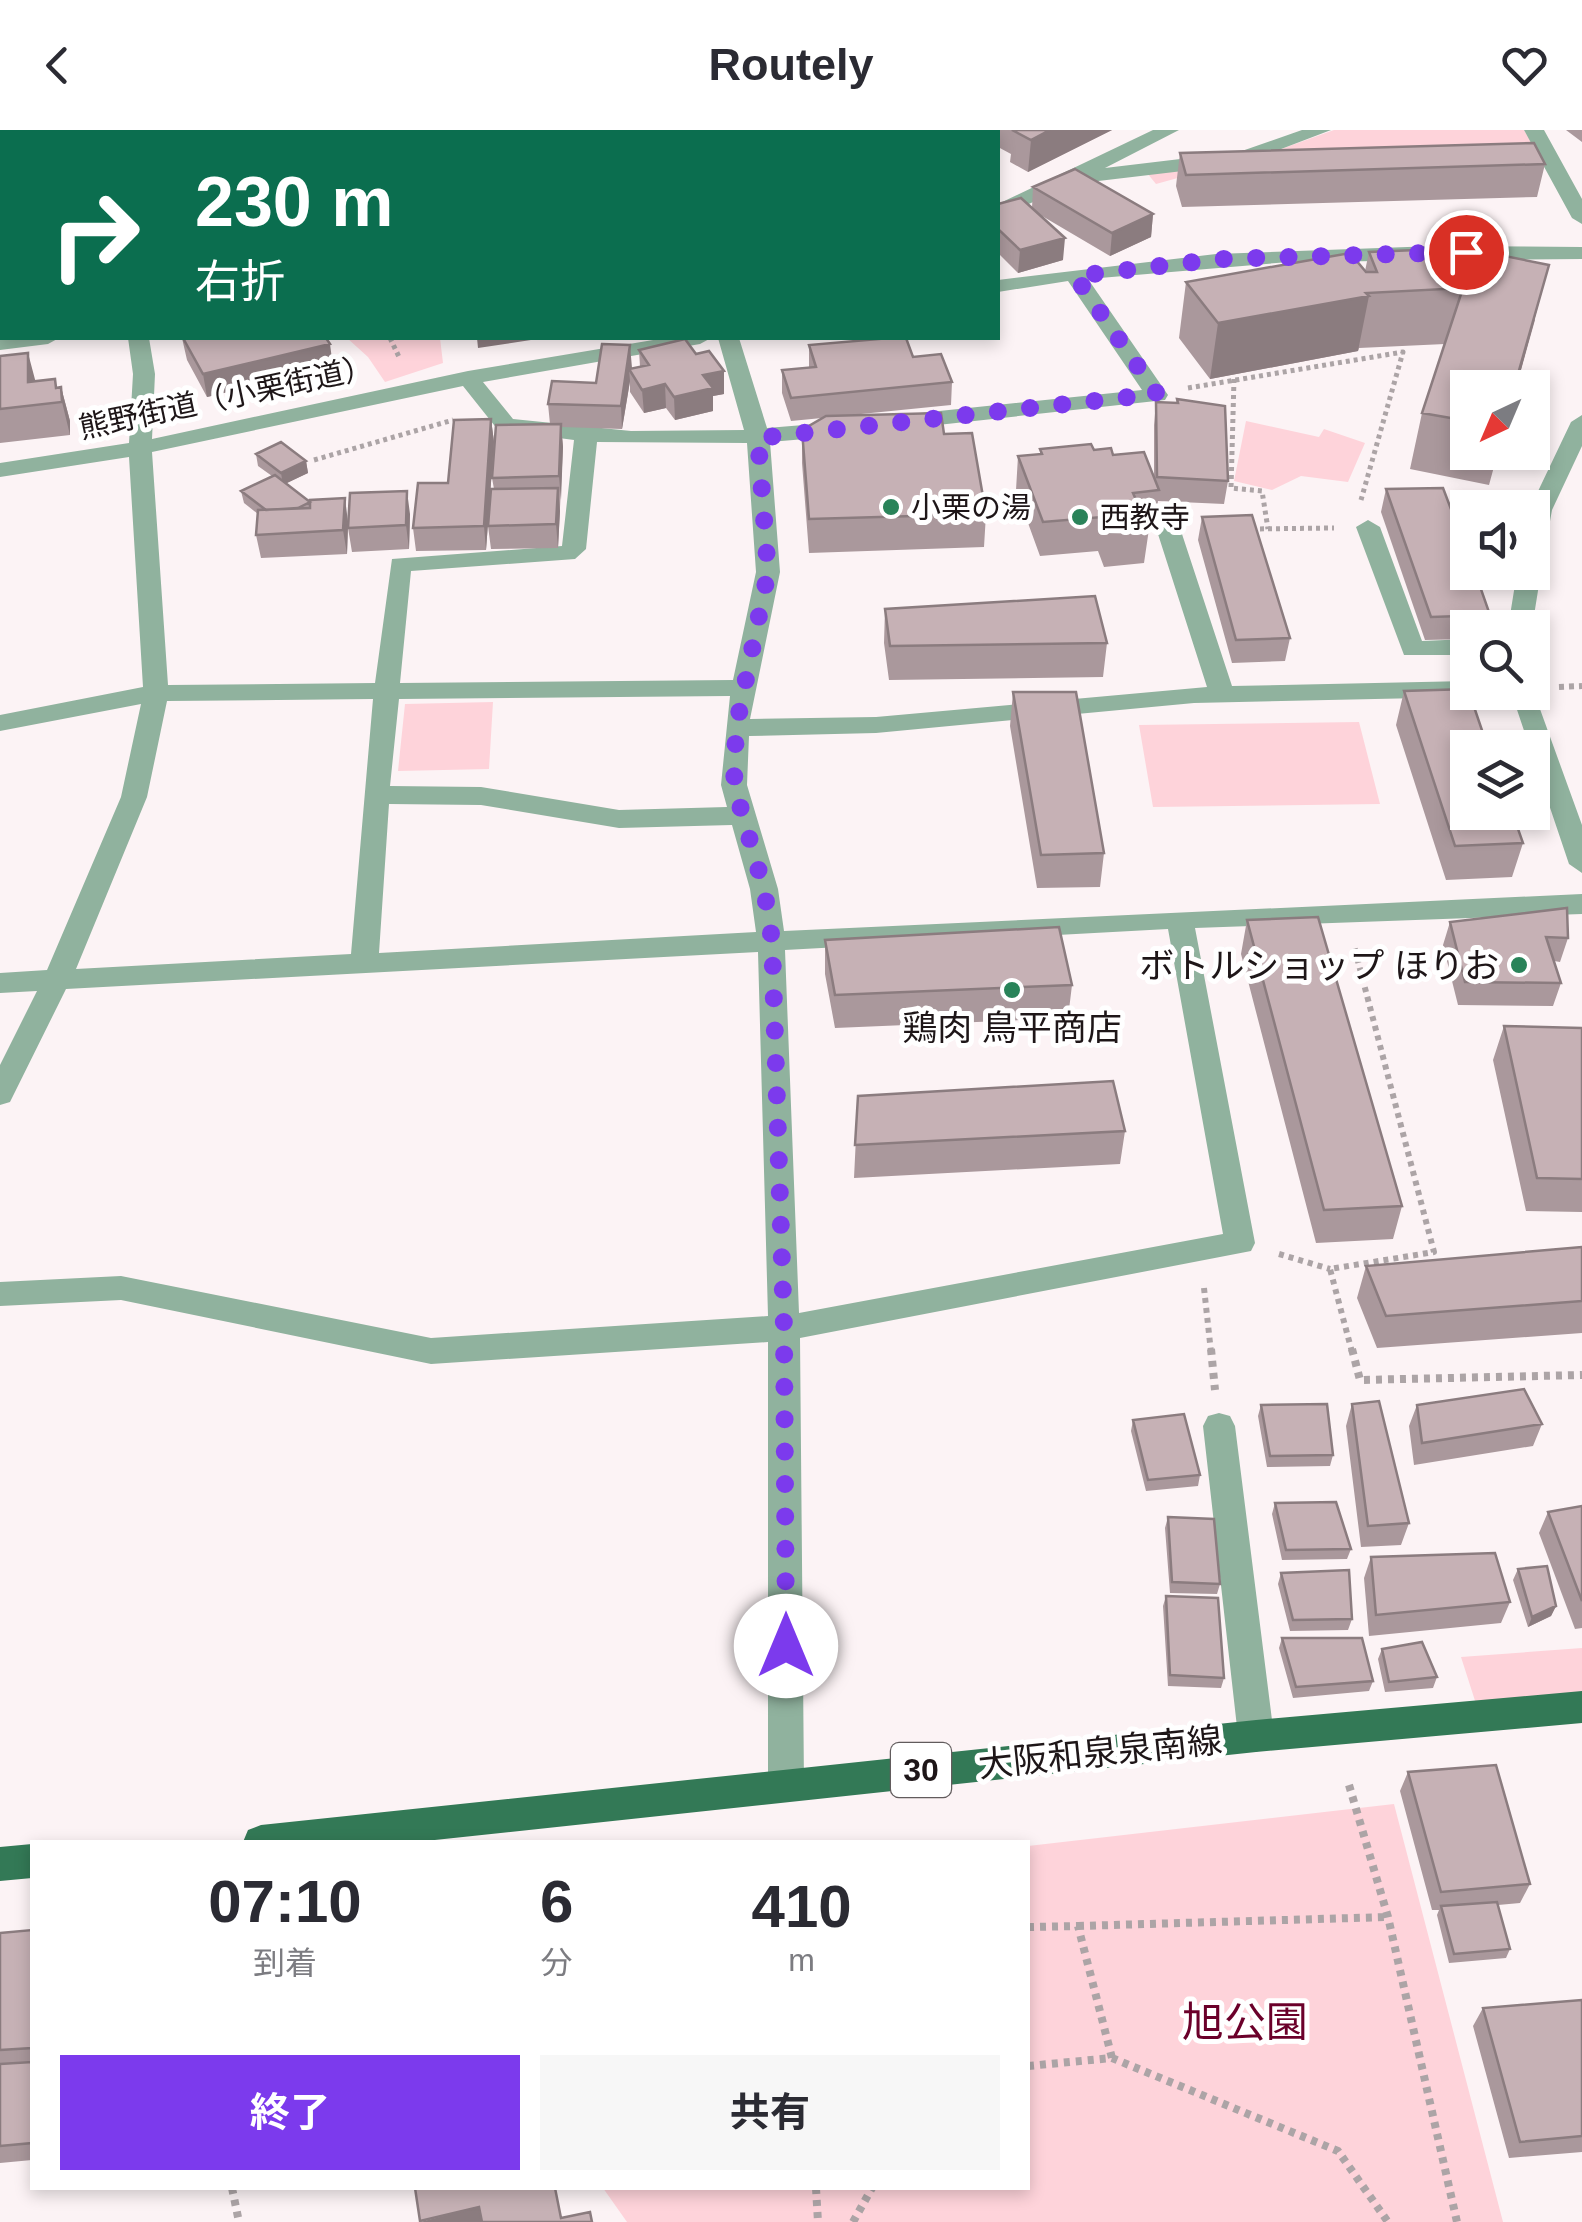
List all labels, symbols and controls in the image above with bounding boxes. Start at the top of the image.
icon: back [30,38,85,93]
icon: heart [1497,38,1552,93]
text: Routely [708,39,874,90]
text: 230 m [195,163,393,241]
icon: right [30,170,160,300]
pin [1424,210,1509,295]
icon: arrive [1439,225,1494,280]
text: 右折 [195,256,285,307]
street label: 熊野街道（小栗街道） [76,350,376,444]
north arrow [1450,370,1550,470]
map controls [1450,370,1550,830]
button: sound [1450,490,1550,590]
place label: 小栗の湯 [911,491,1031,524]
marker: 小栗の湯 [880,496,902,518]
place label: 西教寺 [1100,501,1190,534]
marker: 西教寺 [1069,506,1091,528]
button: search [1450,610,1550,710]
button: layers [1450,730,1550,830]
place label: ボトルショップ ほりお [1139,946,1499,985]
marker: ボトルショップ ほりお [1508,954,1530,976]
marker: 鶏肉 鳥平商店 [1001,979,1023,1001]
place label: 鶏肉 鳥平商店 [902,1008,1122,1047]
position arrow [734,1594,838,1698]
street label: 大阪和泉泉南線 [976,1720,1224,1784]
road number: 30 [891,1743,951,1797]
text: 07:10 [208,1868,362,1935]
text: 6 [540,1868,573,1935]
text: 410 [752,1873,852,1940]
text: m [788,1942,815,1978]
text: 到着 [253,1945,317,1981]
text: 分 [541,1945,573,1981]
park label: 旭公園 [1182,1999,1308,2046]
button: 終了 [60,2055,520,2170]
button: 共有 [540,2055,1000,2170]

